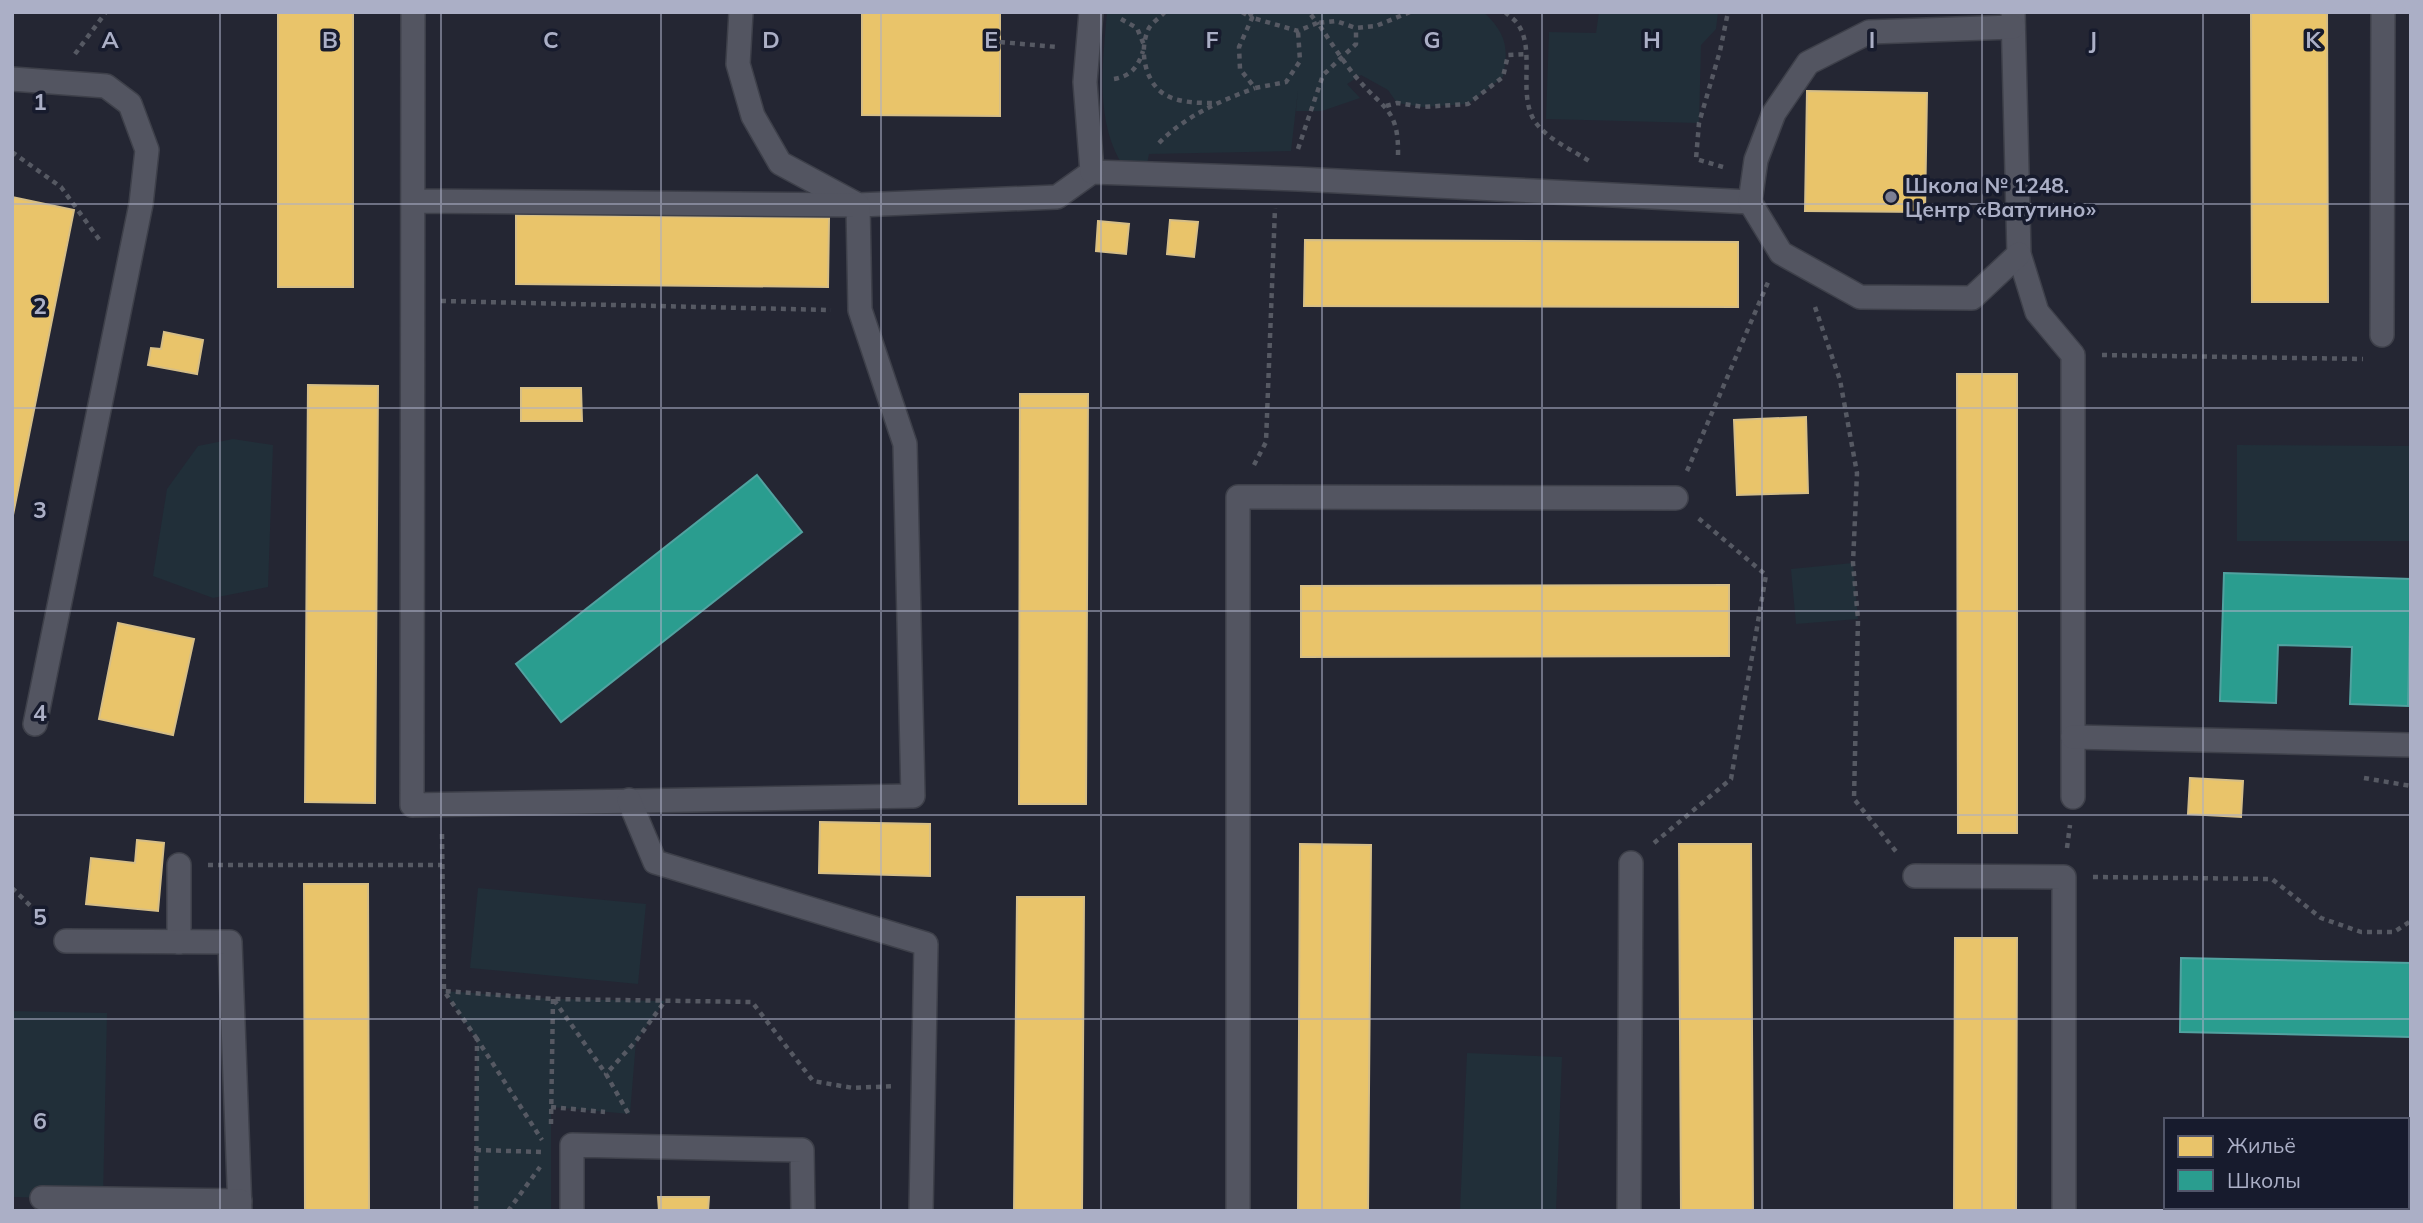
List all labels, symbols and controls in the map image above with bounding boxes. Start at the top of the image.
text: A [101,25,119,54]
text: B [322,25,338,54]
text: C [543,25,559,54]
text: D [762,25,780,54]
text: E [984,25,998,54]
text: F [1205,25,1219,54]
text: G [1423,25,1441,54]
text: H [1643,25,1661,54]
text: I [1869,25,1875,54]
text: J [2089,25,2097,54]
text: K [2305,25,2322,54]
text: 1 [33,87,47,116]
place label: Школа № 1248. Центр «Ватутино» [1905,172,2096,222]
marker: Школа № 1248. Центр «Ватутино» [1883,189,1899,205]
text: 2 [33,291,47,320]
text: 3 [33,495,47,524]
text: 4 [33,698,47,727]
text: 5 [33,902,47,931]
text: 6 [33,1106,47,1135]
legend [2164,1118,2409,1209]
text: Жильё [2227,1132,2296,1158]
text: Школы [2227,1167,2301,1193]

